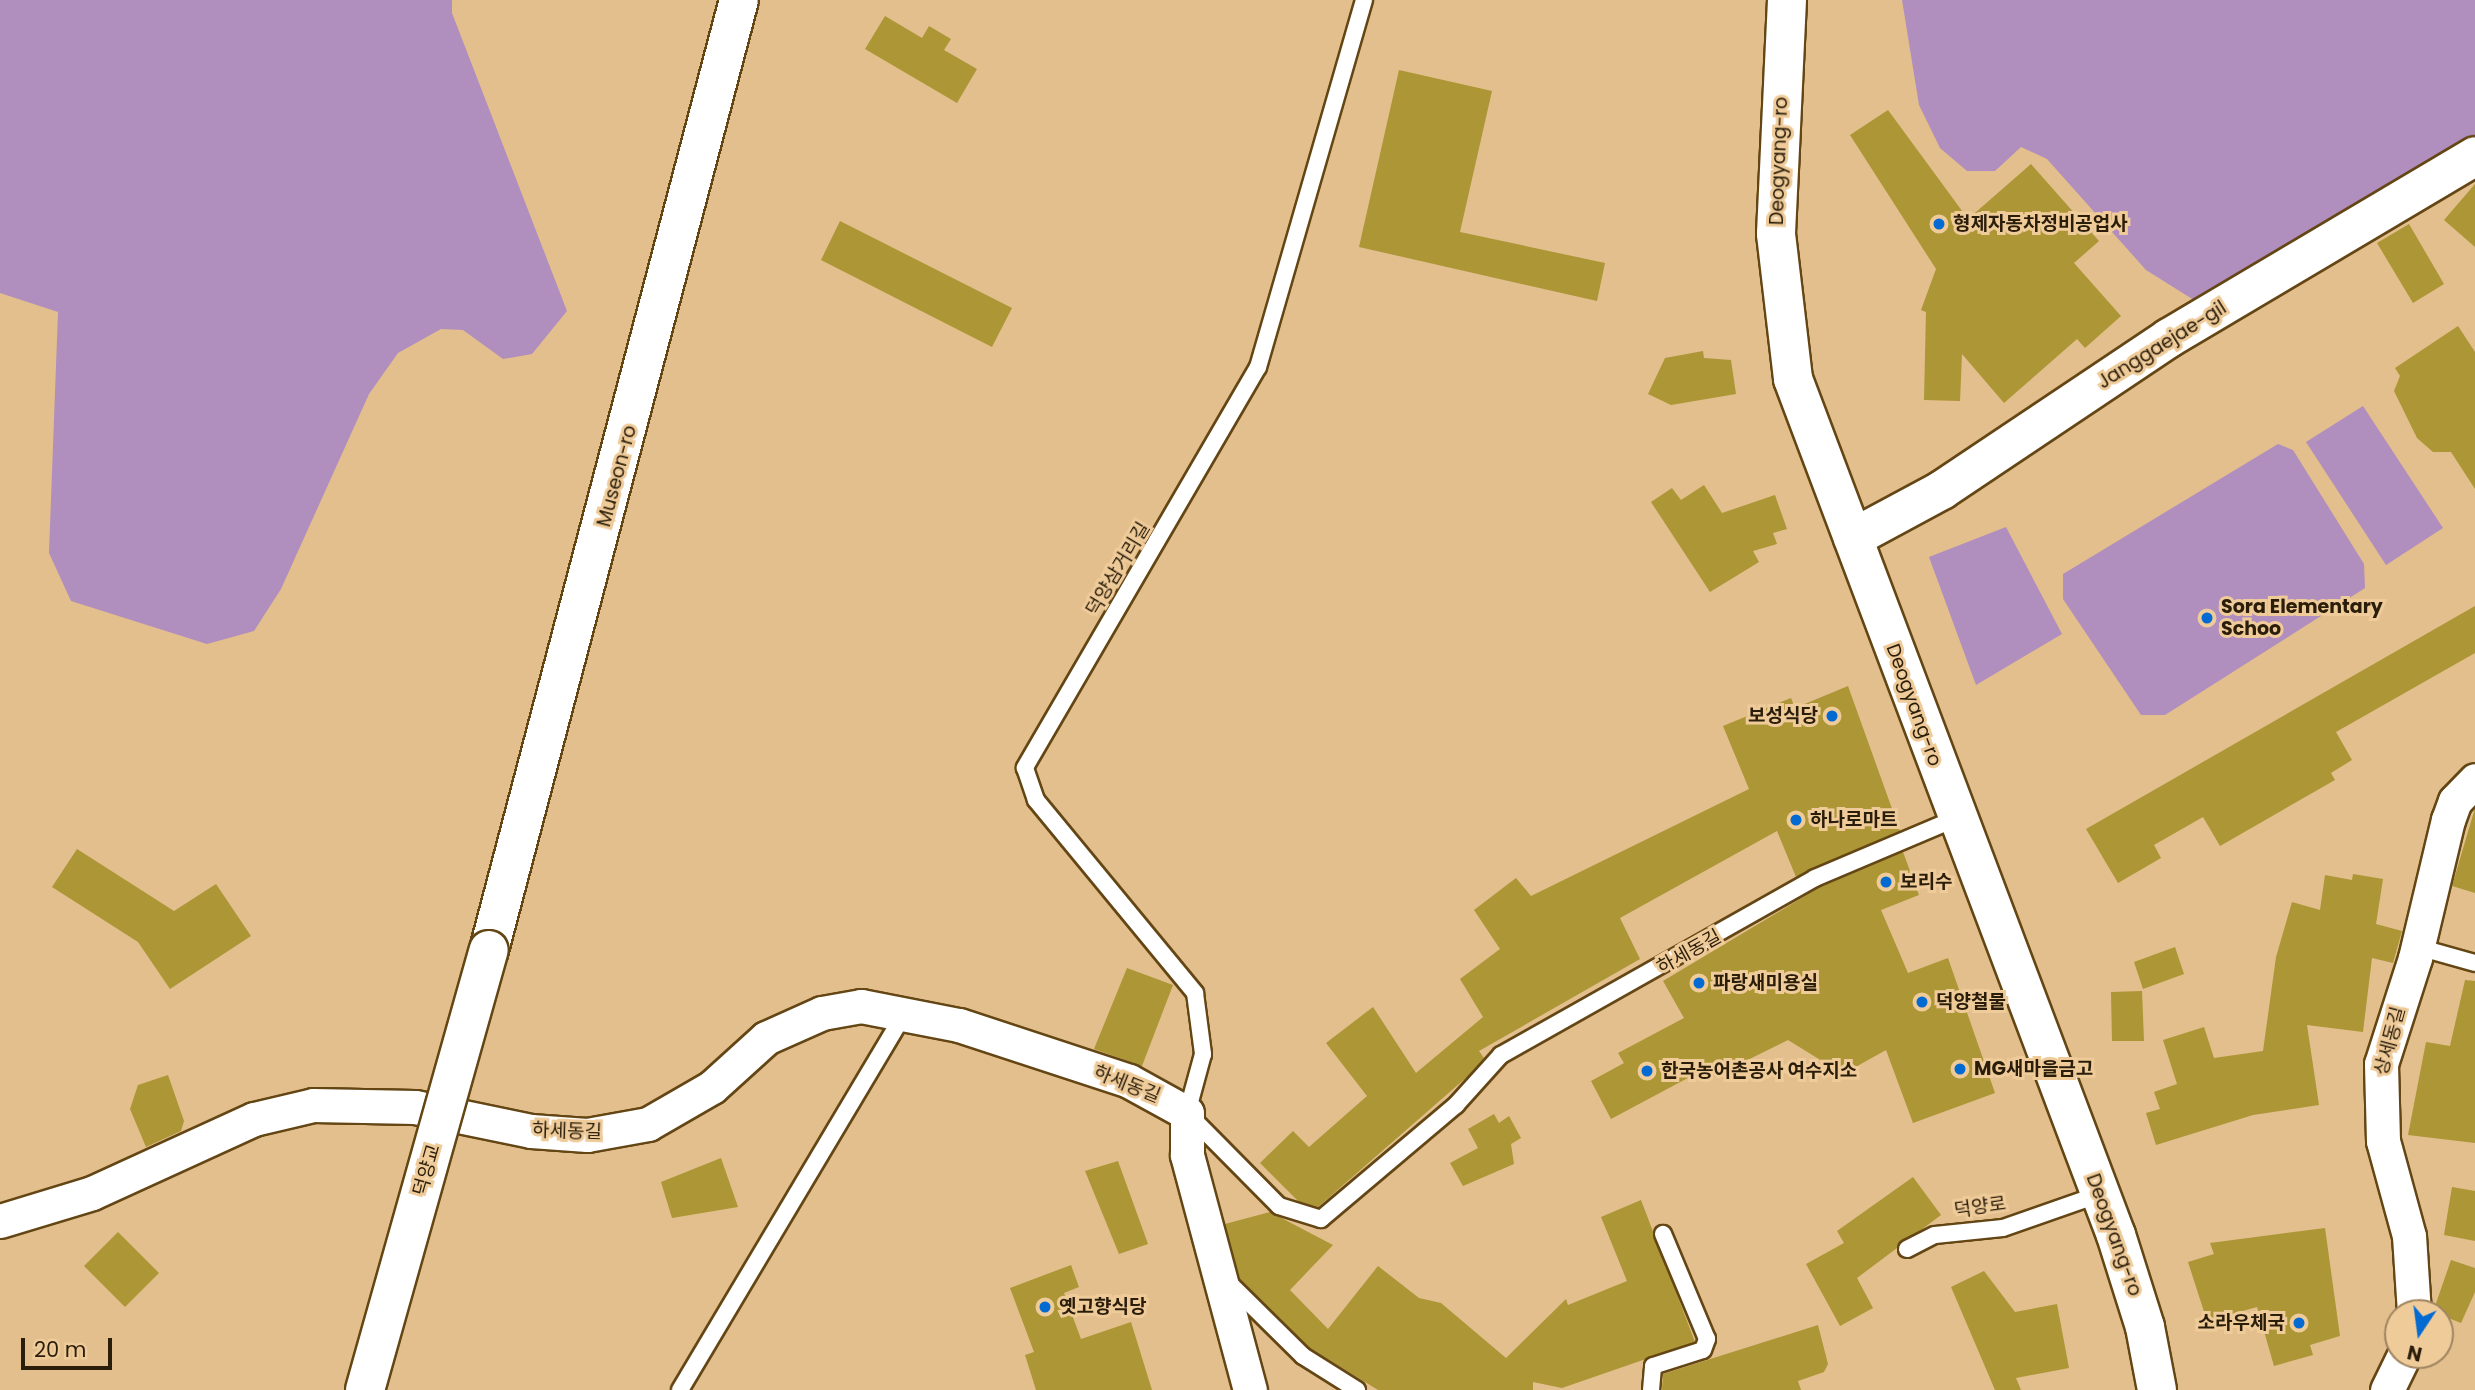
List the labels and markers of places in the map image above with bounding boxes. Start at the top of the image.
place label: 형제자동차정비공업사 [1953,213,2128,235]
marker: 형제자동차정비공업사 [1931,216,1947,232]
place label: Sora Elementary Schoo [2221,596,2383,640]
marker: Sora Elementary Schoo [2199,610,2215,626]
place label: 보성식당 [1748,705,1818,727]
marker: 보성식당 [1824,708,1840,724]
place label: 하나로마트 [1810,809,1897,831]
marker: 하나로마트 [1788,812,1804,828]
place label: 보리수 [1900,871,1952,893]
marker: 보리수 [1878,874,1894,890]
place label: 파랑새미용실 [1713,972,1818,994]
marker: 파랑새미용실 [1691,975,1707,991]
place label: 덕양철물 [1936,991,2006,1013]
marker: 덕양철물 [1914,994,1930,1010]
place label: MG새마을금고 [1974,1058,2093,1080]
place label: 한국농어촌공사 여수지소 [1661,1060,1857,1082]
marker: MG새마을금고 [1952,1061,1968,1077]
marker: 한국농어촌공사 여수지소 [1639,1063,1655,1079]
place label: 옛고향식당 [1059,1296,1146,1318]
marker: 옛고향식당 [1037,1299,1053,1315]
place label: 소라우체국 [2198,1312,2285,1334]
marker: 소라우체국 [2291,1315,2307,1331]

